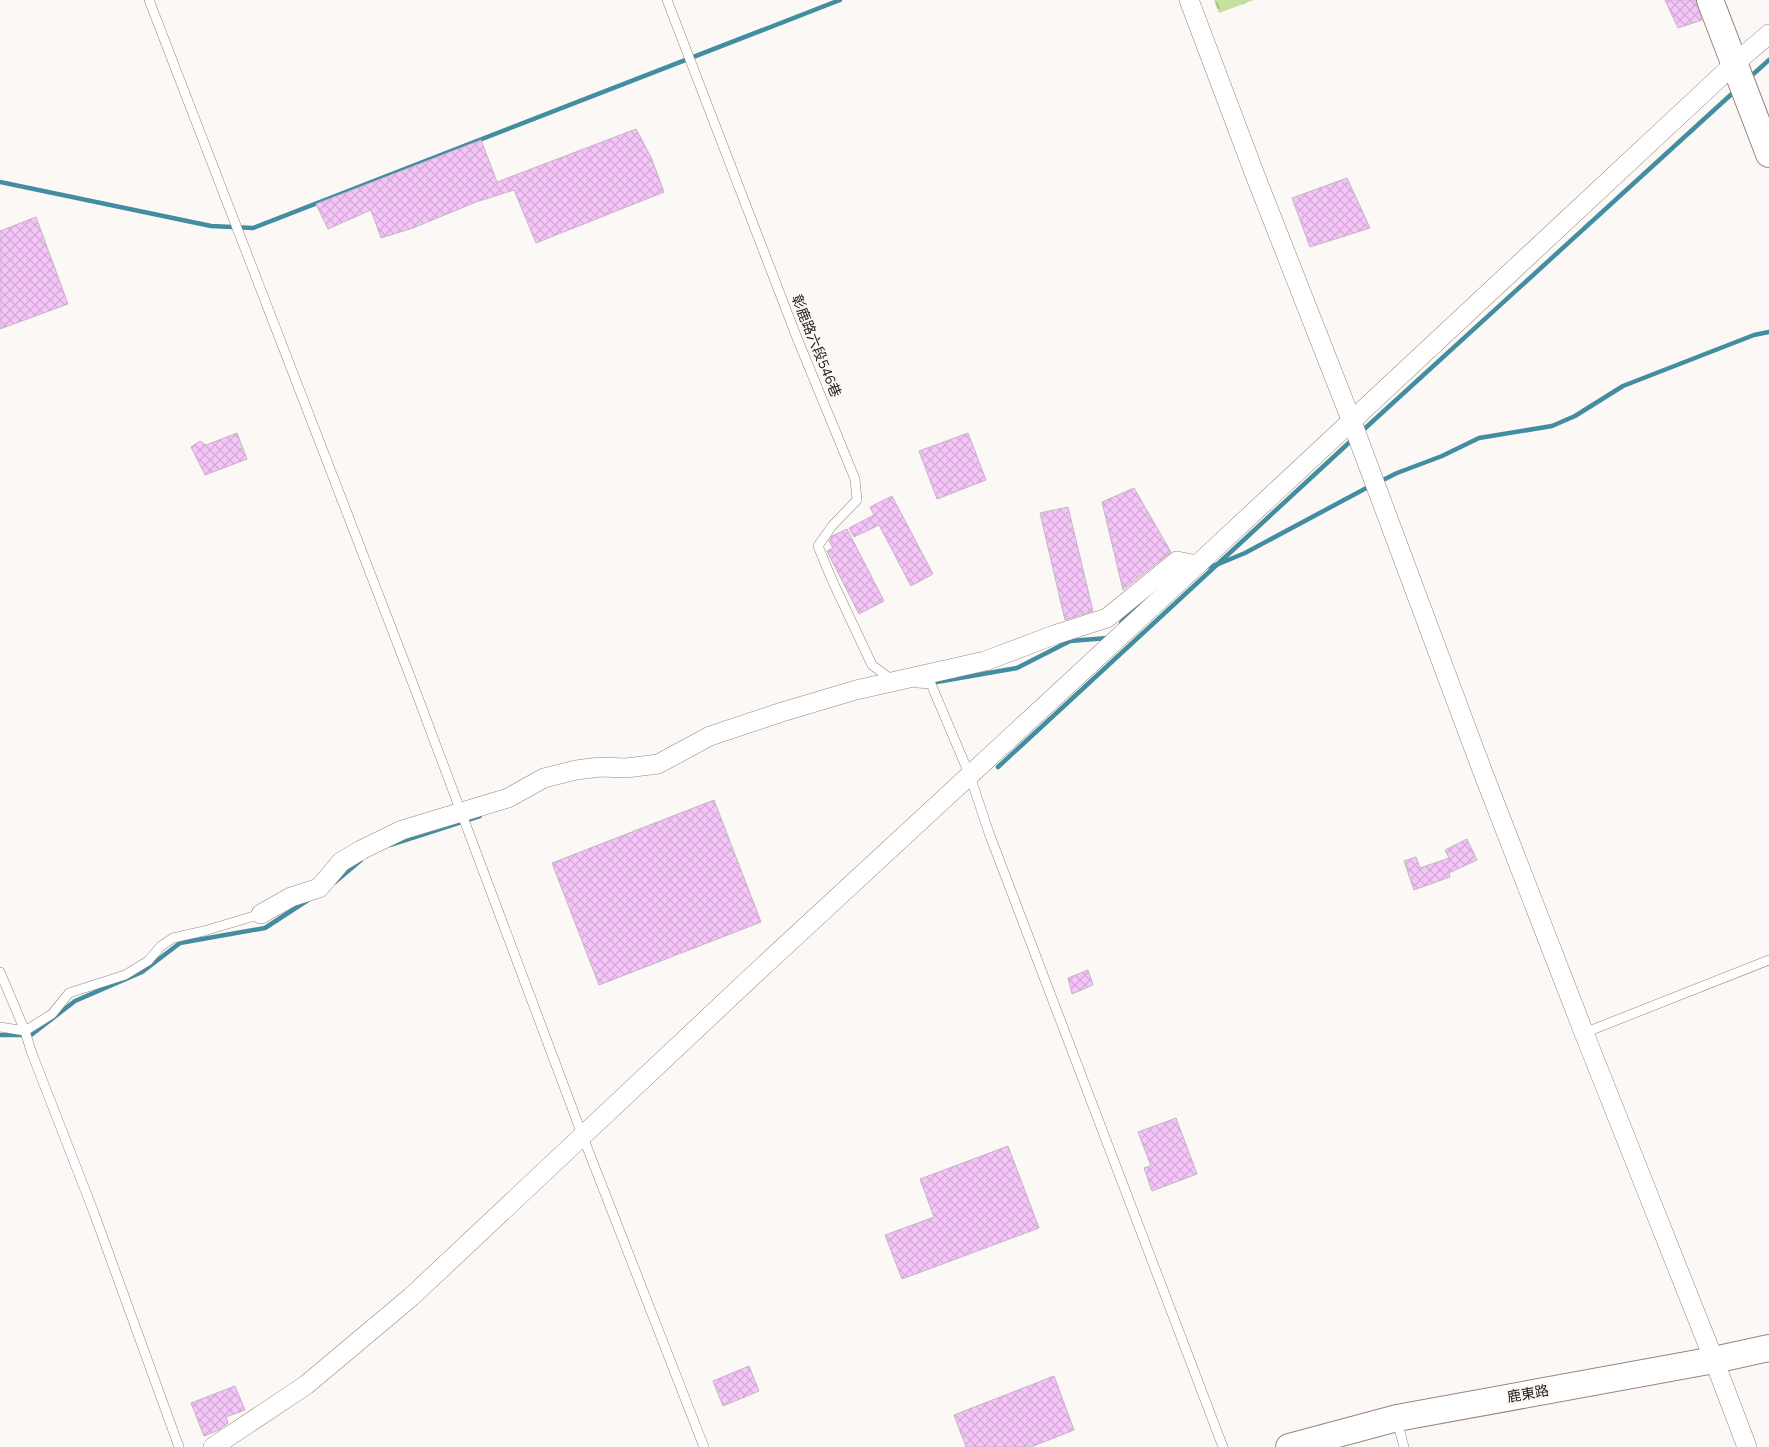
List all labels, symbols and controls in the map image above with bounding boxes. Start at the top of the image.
street label: 彰鹿路六段546巷 [787,292,845,400]
street label: 鹿東路 [1506,1381,1550,1407]

